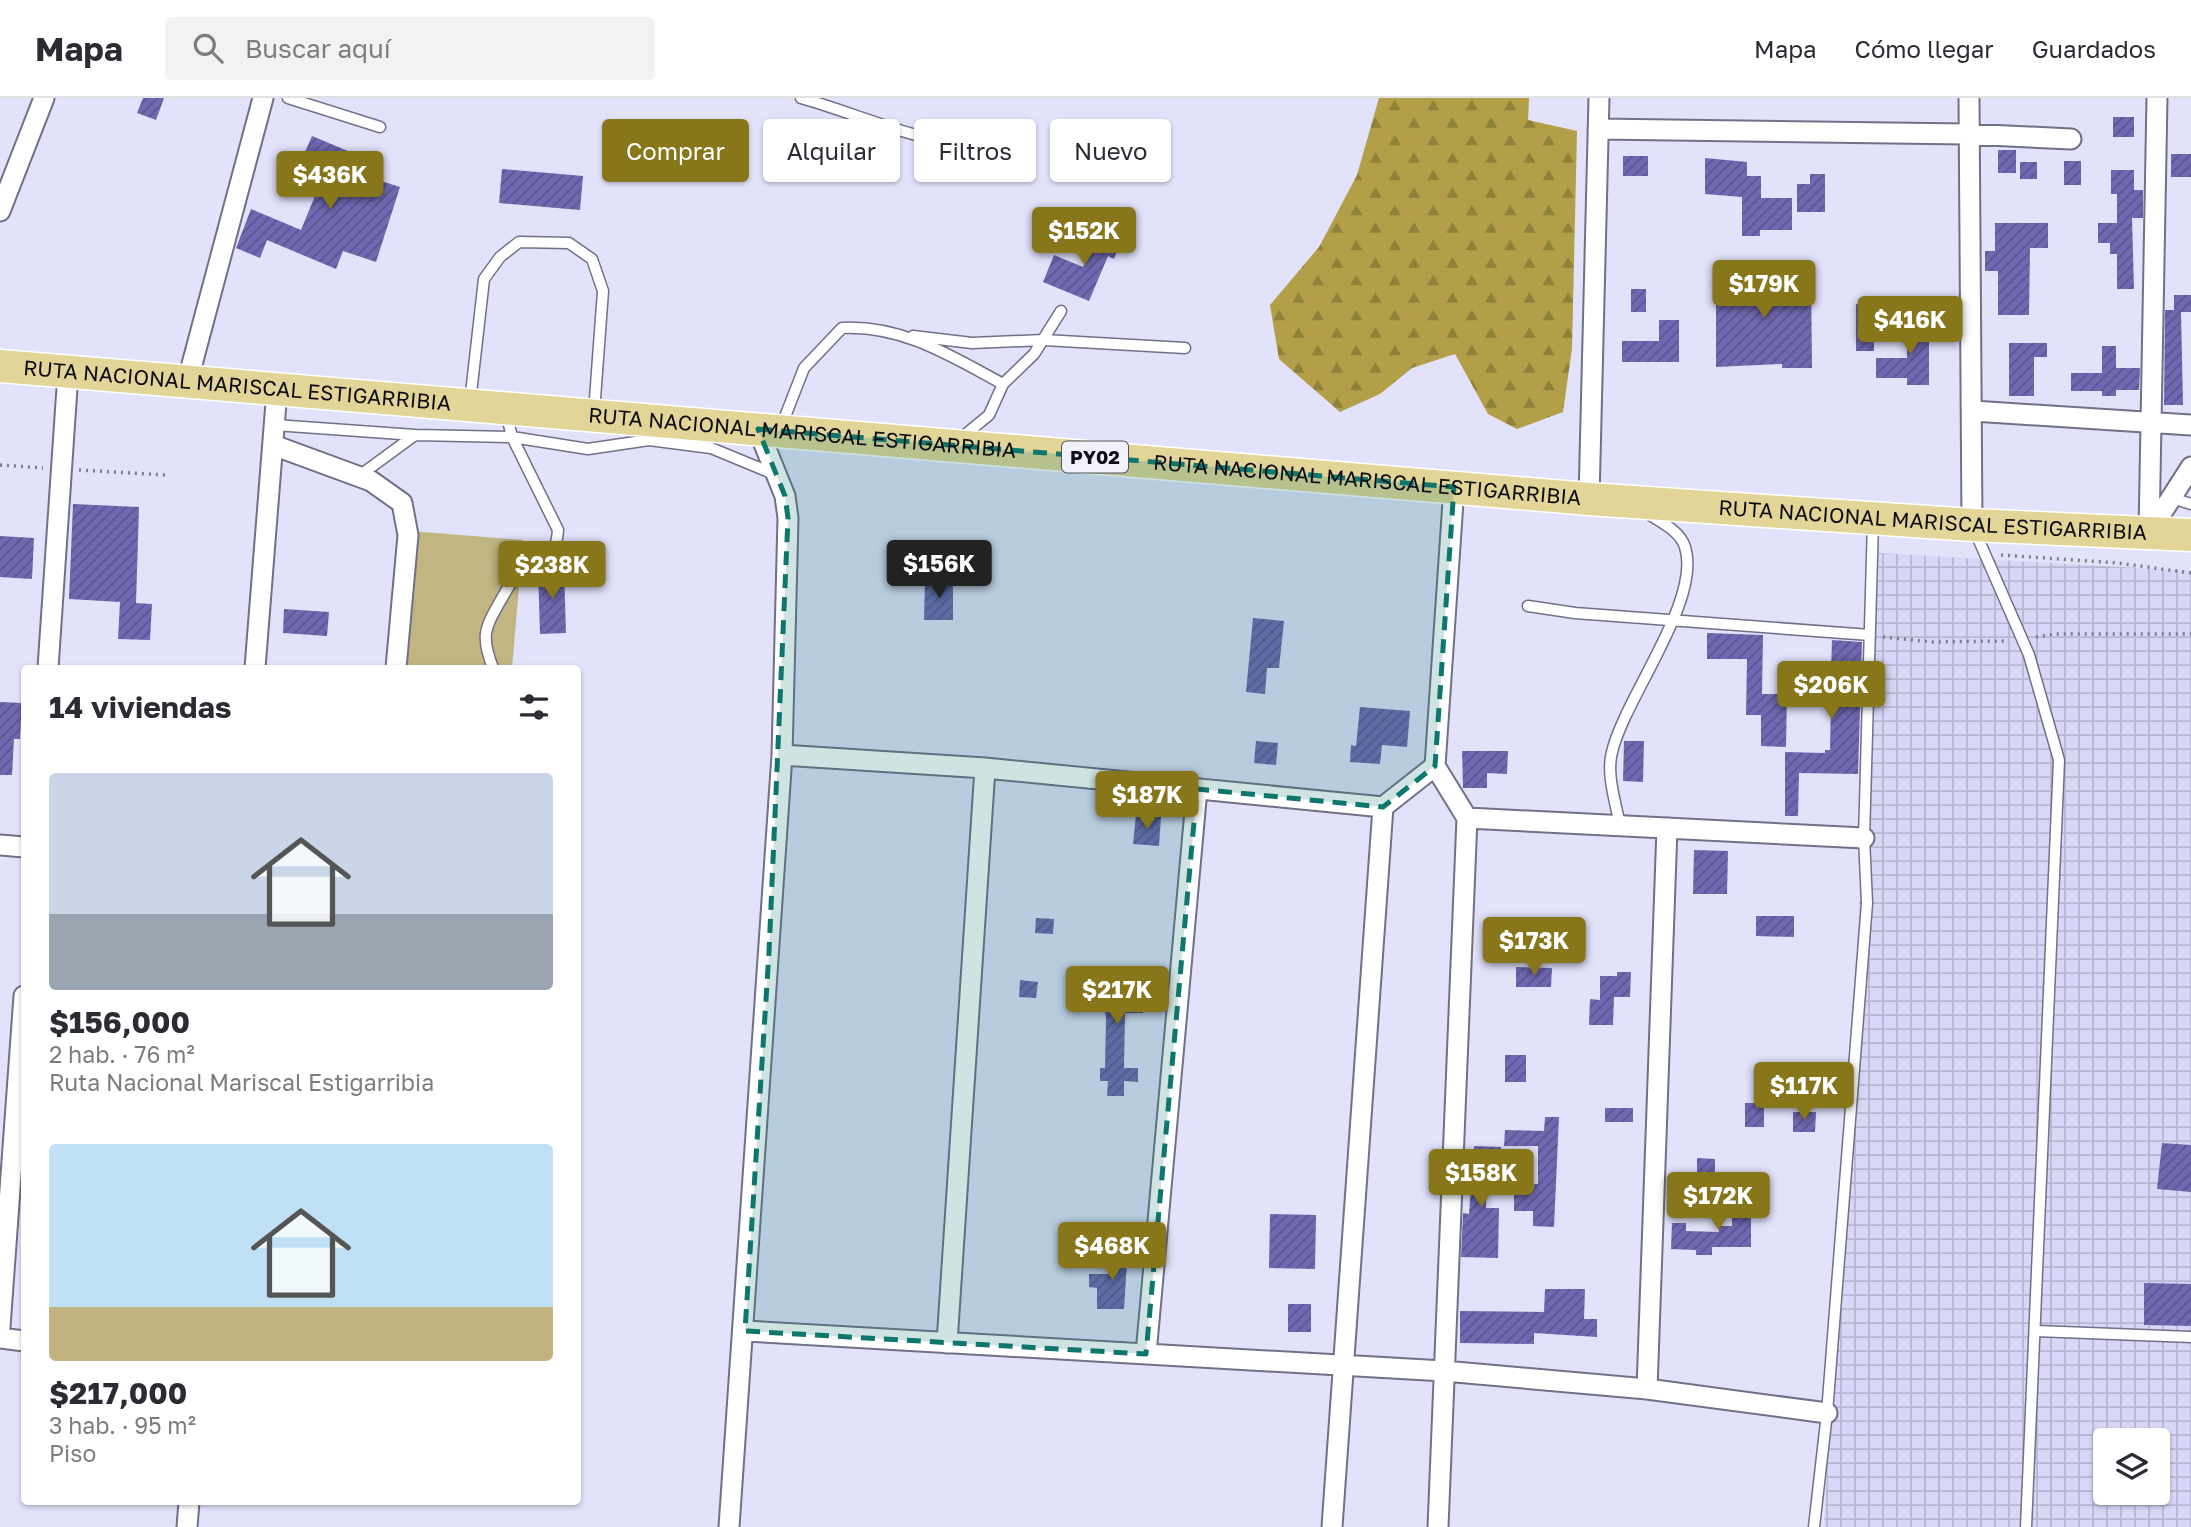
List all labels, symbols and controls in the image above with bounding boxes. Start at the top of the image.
search box [165,17,655,80]
text: Mapa [35,29,123,68]
icon: search [189,29,227,67]
text: Buscar aquí [245,33,391,64]
text: Mapa [1754,34,1817,63]
text: Cómo llegar [1855,34,1994,63]
text: Guardados [2032,34,2156,63]
chip: Comprar [602,119,749,182]
chip: Alquilar [763,119,900,182]
chip: Filtros [914,119,1036,182]
chip: Nuevo [1050,119,1171,182]
pin: $436K [281,152,379,211]
text: $436K [292,160,368,188]
pin: $152K [1035,208,1133,267]
text: $152K [1048,216,1120,244]
pin: $179K [1715,260,1813,320]
text: $179K [1728,269,1800,297]
pin: $416K [1861,296,1959,356]
text: $416K [1874,305,1946,333]
street label: RUTA NACIONAL MARISCAL ESTIGARRIBIA [22,354,452,416]
street label: RUTA NACIONAL MARISCAL ESTIGARRIBIA [587,401,1017,463]
road number: PY02 [1062,442,1128,472]
street label: RUTA NACIONAL MARISCAL ESTIGARRIBIA [1152,449,1582,510]
street label: RUTA NACIONAL MARISCAL ESTIGARRIBIA [1718,494,2148,545]
pin: $156K [890,540,988,600]
pin: $238K [503,542,601,601]
text: $156K [903,549,975,577]
text: $238K [515,550,589,578]
pin: $206K [1782,662,1880,721]
text: $206K [1793,670,1869,698]
icon: filters [515,688,553,726]
text: 14 viviendas [49,689,232,725]
pin: $187K [1098,772,1196,831]
text: $187K [1111,780,1183,808]
icon: home [238,819,364,945]
pin: $173K [1485,918,1583,977]
text: $173K [1499,926,1569,954]
pin: $217K [1068,967,1166,1026]
text: $217K [1082,975,1152,1003]
text: $156,000 [49,1004,190,1040]
text: 2 hab. · 76 m² [49,1040,195,1068]
pin: $117K [1755,1062,1853,1122]
text: Ruta Nacional Mariscal Estigarribia [49,1068,434,1096]
text: $117K [1770,1071,1838,1099]
pin: $158K [1432,1150,1530,1209]
text: $158K [1445,1158,1517,1186]
pin: $172K [1669,1172,1767,1232]
text: $172K [1683,1181,1753,1209]
icon: home [238,1190,364,1316]
pin: $468K [1063,1222,1161,1282]
text: $468K [1074,1231,1150,1259]
text: $217,000 [49,1375,187,1411]
text: 3 hab. · 95 m² [49,1411,196,1439]
map controls [2093,1428,2170,1505]
button: layers [2093,1428,2170,1505]
text: Piso [49,1439,96,1467]

